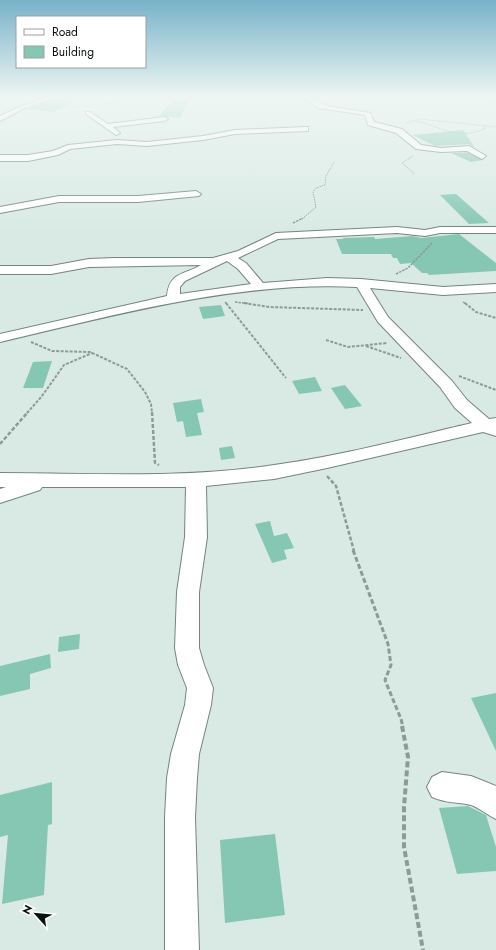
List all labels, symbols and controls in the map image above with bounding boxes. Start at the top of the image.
legend [16,16,146,68]
text: Road [52,23,78,41]
text: Building [52,43,94,61]
north arrow [16,894,56,934]
text: N [18,902,36,917]

